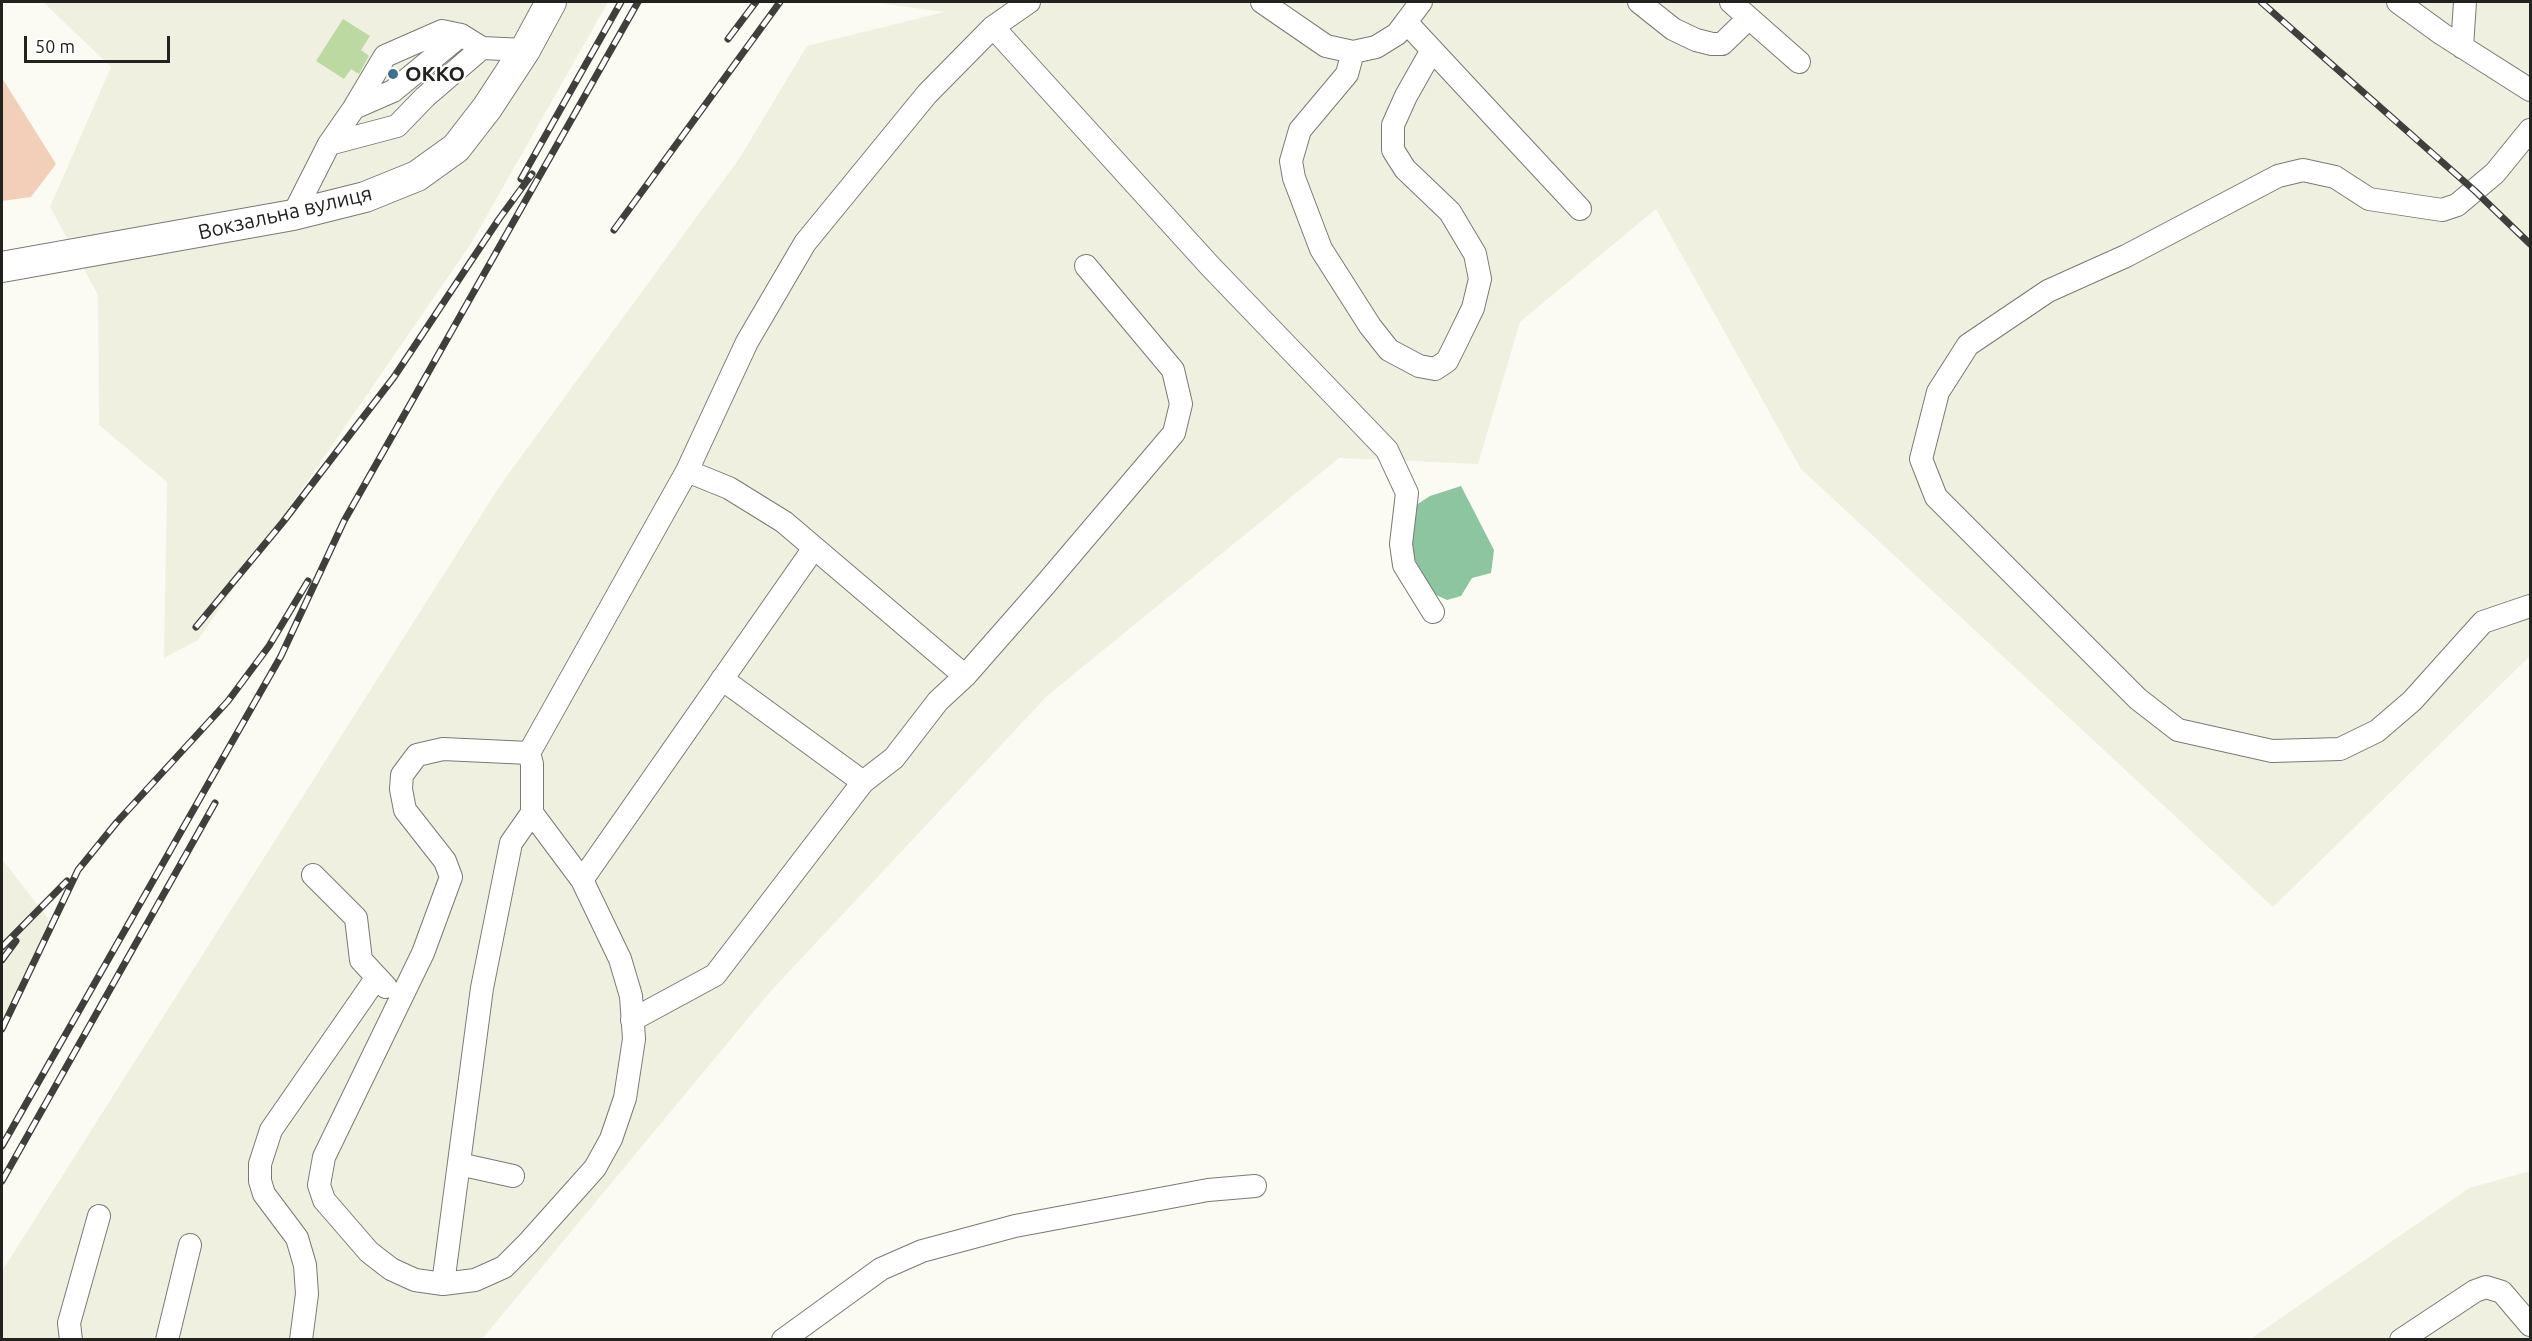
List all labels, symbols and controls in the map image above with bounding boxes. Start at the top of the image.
scale bar [27,24,172,62]
text: 50 m [35,36,75,56]
place label: ОККО [405,61,465,87]
marker: ОККО [386,67,400,81]
street label: Вокзальна вулиця [195,181,375,245]

